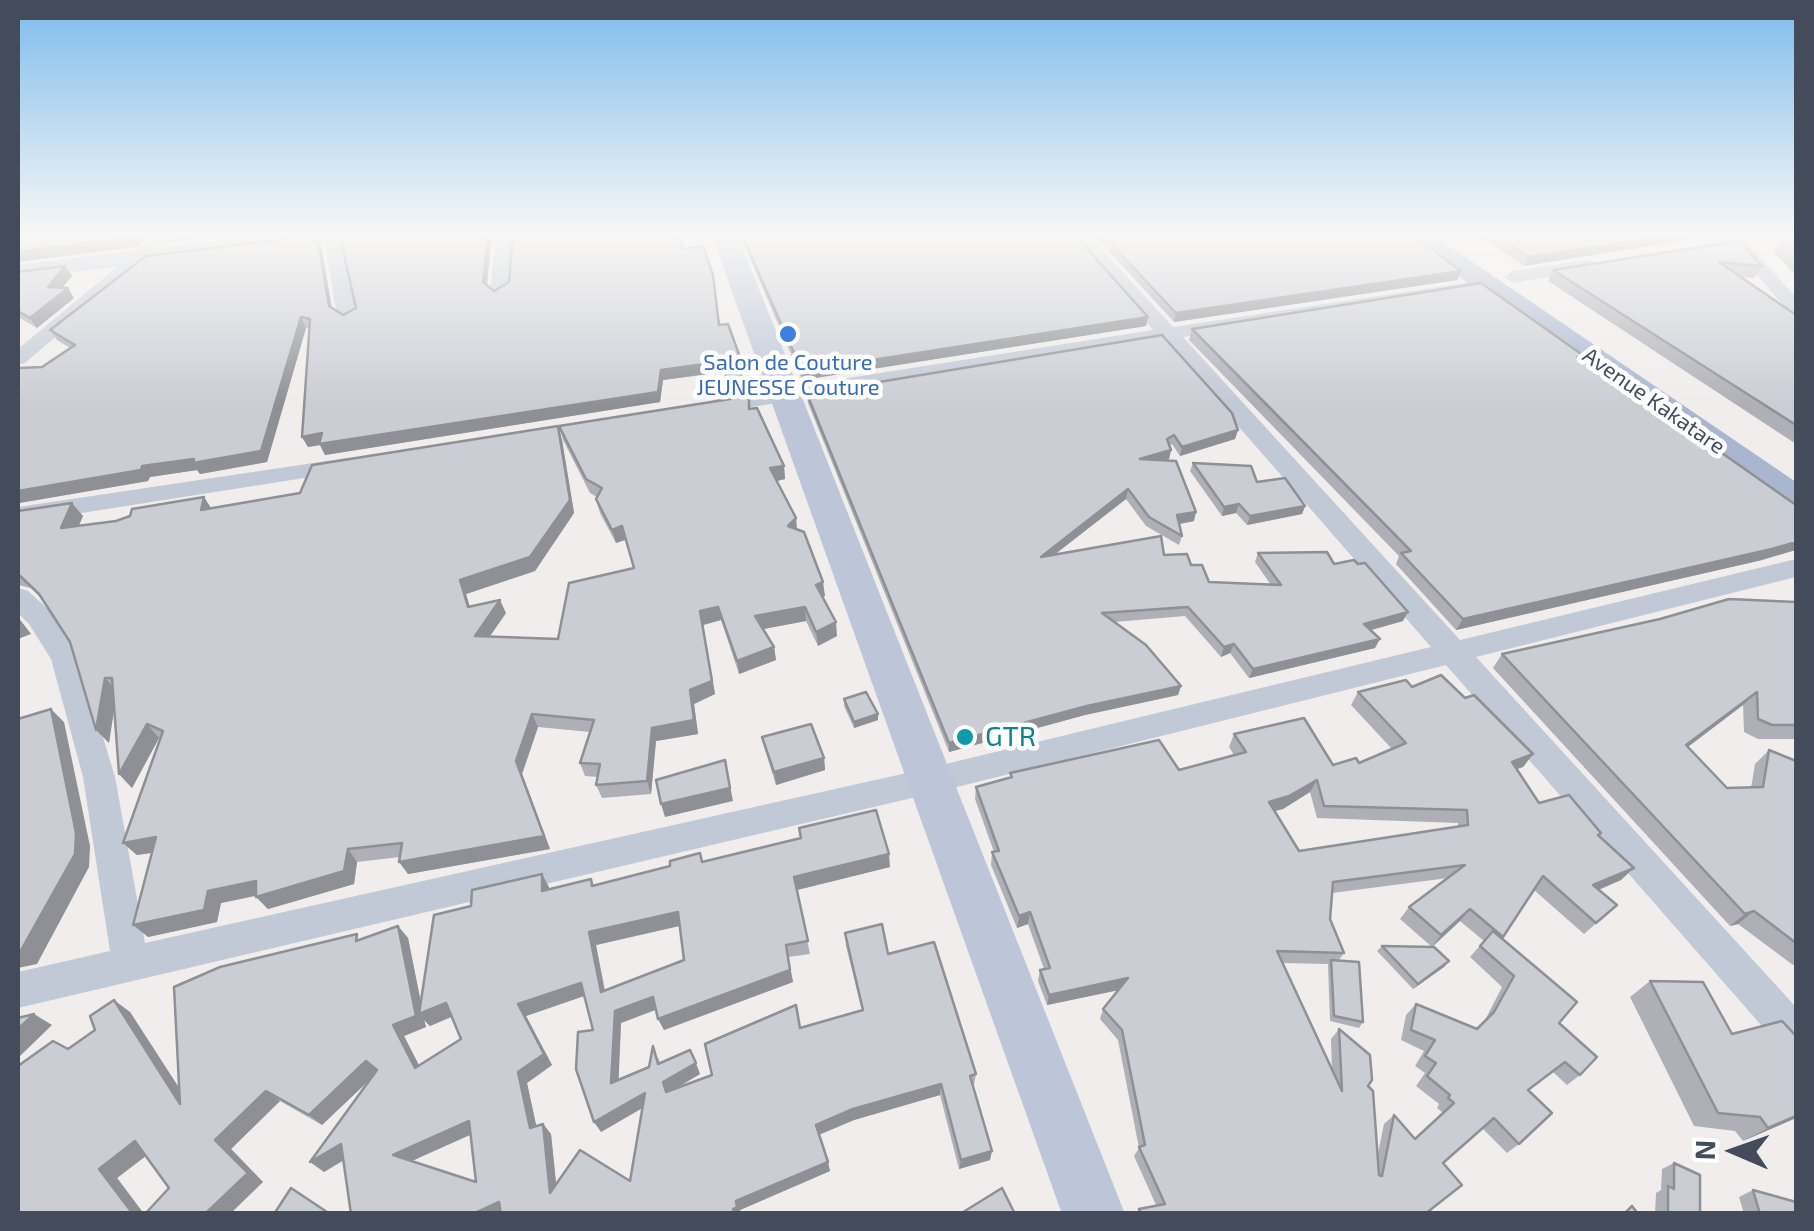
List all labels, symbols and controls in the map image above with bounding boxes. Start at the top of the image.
marker: Salon de Couture JEUNESSE Couture [777,323,799,345]
street label: Avenue Kakatare [1578,342,1730,460]
place label: Salon de Couture JEUNESSE Couture [696,350,880,402]
place label: GTR [985,720,1036,754]
marker: GTR [954,726,976,748]
north arrow [1684,1101,1784,1201]
text: N [1687,1139,1721,1161]

